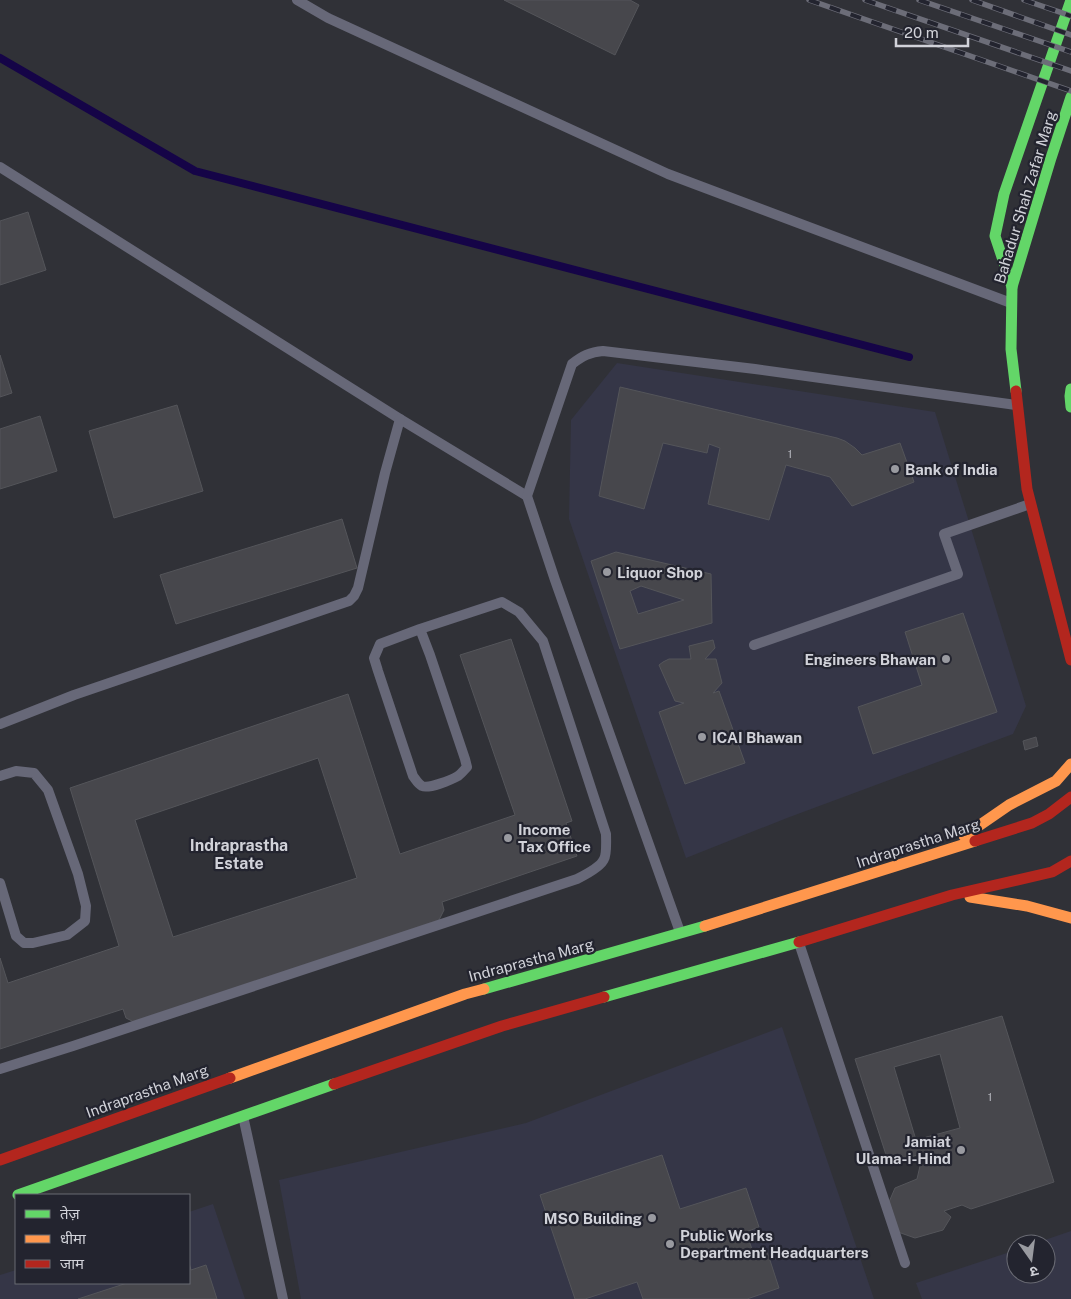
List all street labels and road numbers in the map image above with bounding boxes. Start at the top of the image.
street label: Bahadur Shah Zafar Marg [991,109,1059,285]
street label: Indraprastha Marg [854,815,982,871]
street label: Indraprastha Marg [467,935,595,985]
street label: Indraprastha Marg [84,1061,210,1121]

